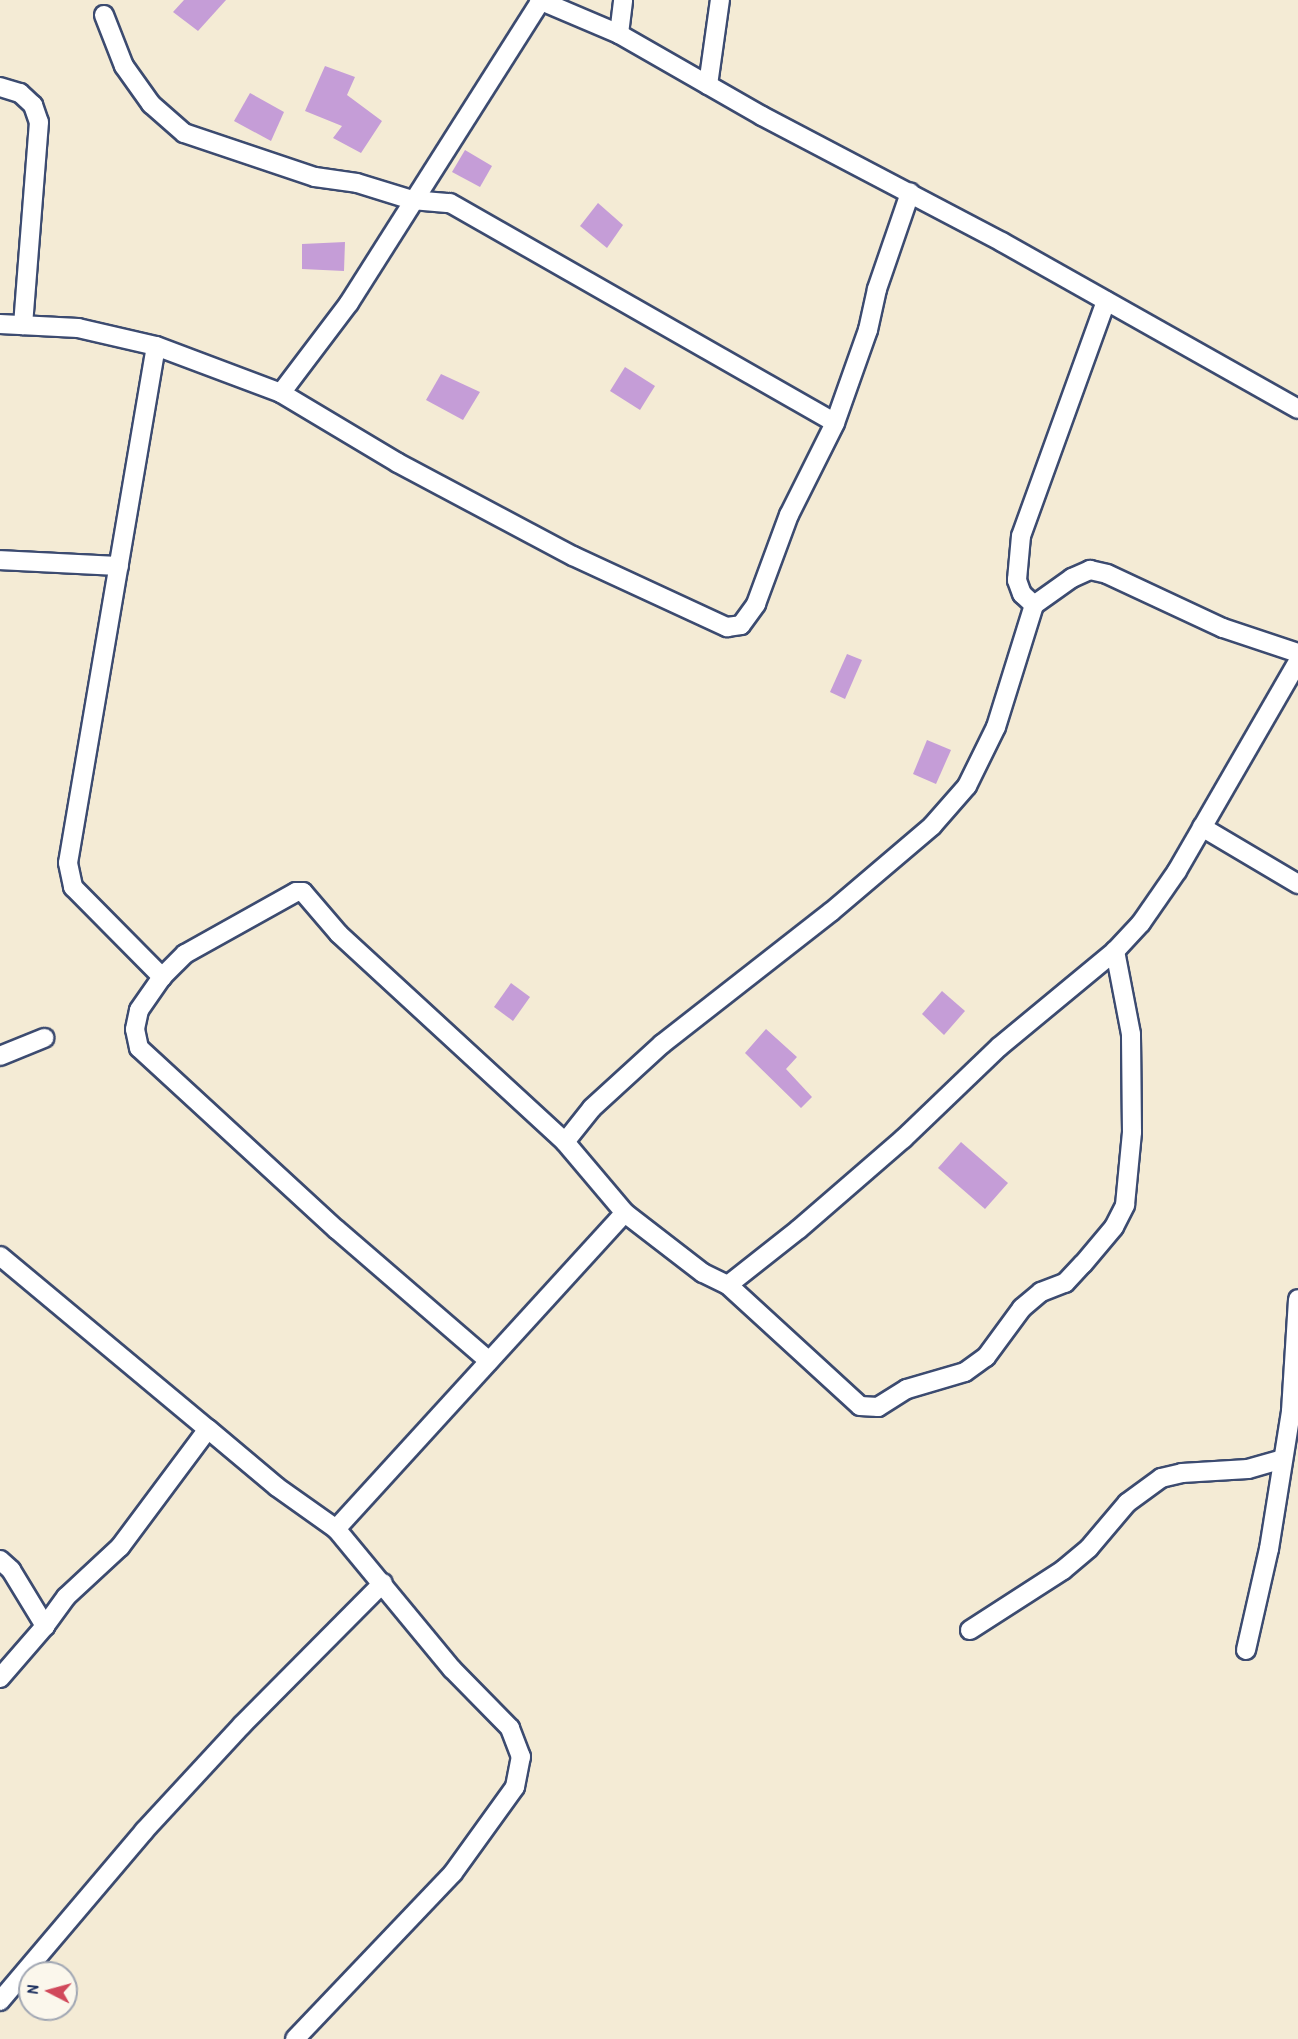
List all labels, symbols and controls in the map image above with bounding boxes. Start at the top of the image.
north arrow [18,1961,78,2021]
text: N [21,1984,43,1995]

